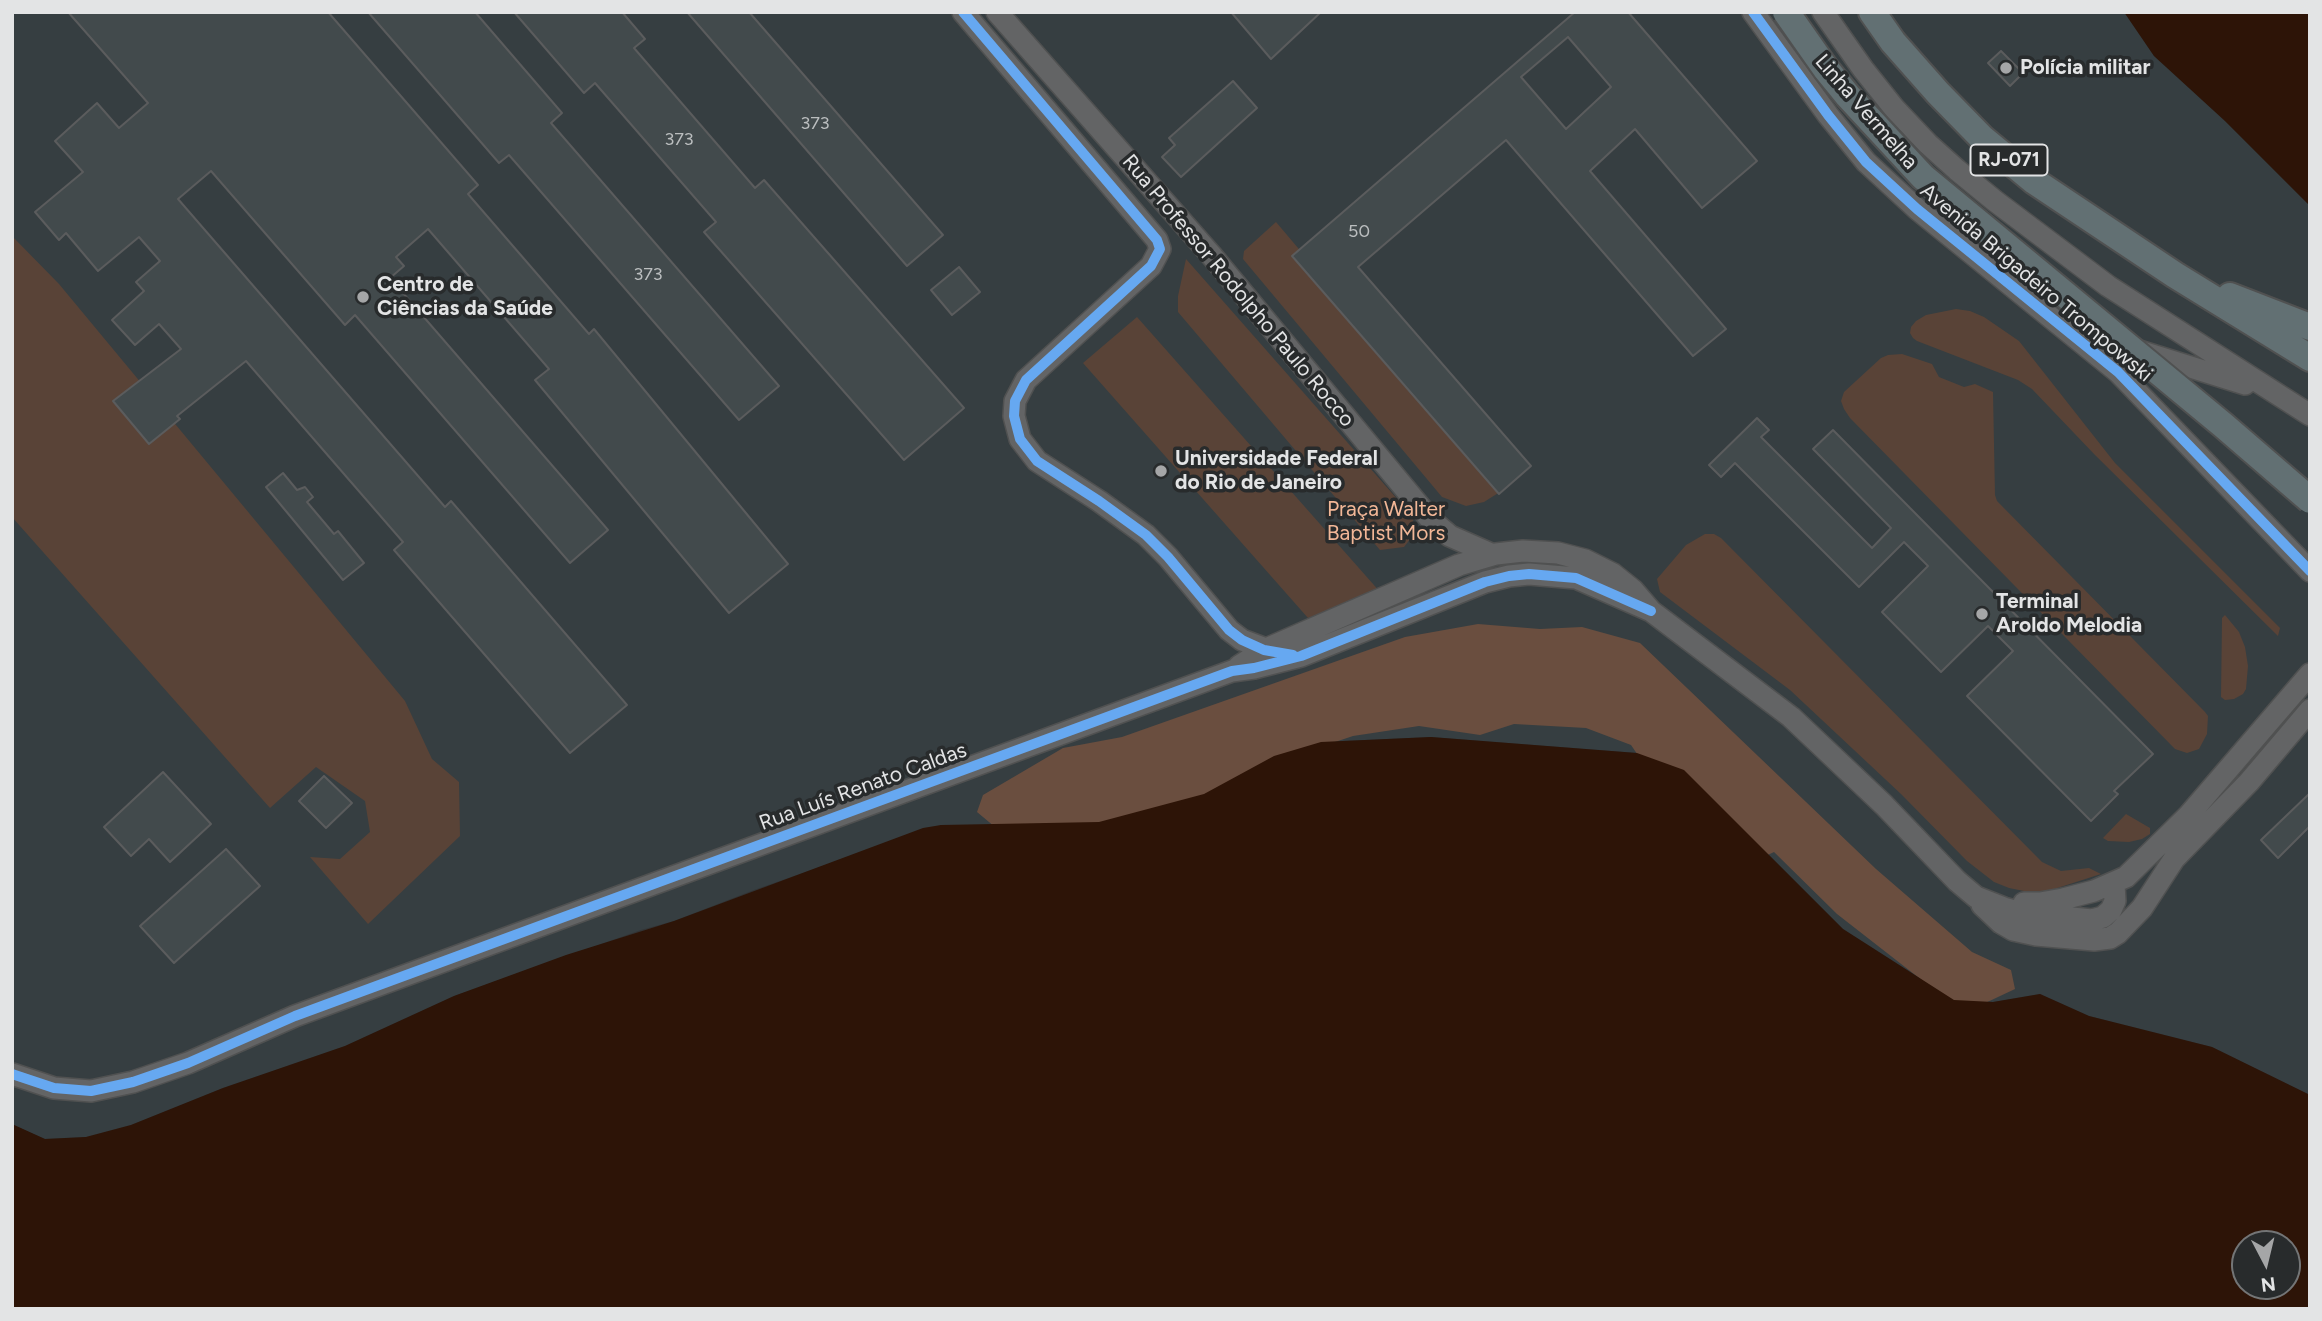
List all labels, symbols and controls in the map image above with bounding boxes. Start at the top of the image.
street label: Linha Vermelha [1809,49,1923,175]
place label: Polícia militar [2020,55,2150,81]
marker: Polícia militar [1998,60,2014,76]
house number: 373 [800,113,830,135]
house number: 373 [664,129,694,151]
road number: RJ-071 [1970,144,2048,176]
street label: Rua Professor Rodolpho Paulo Rocco [1117,150,1359,432]
street label: Avenida Brigadeiro Trompowski [1915,178,2157,388]
house number: 50 [1348,221,1370,243]
house number: 373 [633,264,663,286]
place label: Centro de Ciências da Saúde [377,272,553,322]
marker: Centro de Ciências da Saúde [355,289,371,305]
place label: Universidade Federal do Rio de Janeiro [1175,446,1378,496]
marker: Universidade Federal do Rio de Janeiro [1153,463,1169,479]
park label: Praça Walter Baptist Mors [1327,497,1445,547]
place label: Terminal Aroldo Melodia [1996,589,2142,639]
marker: Terminal Aroldo Melodia [1974,606,1990,622]
street label: Rua Luís Renato Caldas [756,738,970,836]
north arrow [2231,1230,2301,1300]
text: N [2260,1272,2277,1297]

